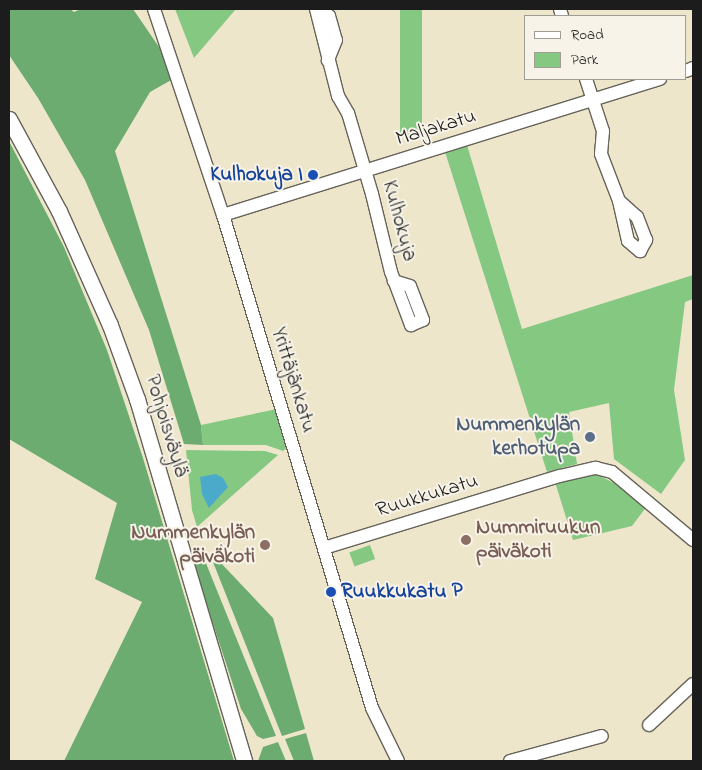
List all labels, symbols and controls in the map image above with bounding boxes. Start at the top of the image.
legend [524,15,687,80]
text: Road [571,24,604,46]
text: Park [571,49,598,71]
street label: Maljakatu [393,104,479,152]
place label: Kulhokuja I [210,162,303,188]
marker: Kulhokuja I [307,169,319,181]
street label: Kulhokuja [376,178,422,264]
street label: Yrittäjänkatu [265,324,321,436]
street label: Pohjoisväylä [139,372,193,480]
place label: Nummenkylän kerhotupa [456,412,580,462]
marker: Nummenkylän kerhotupa [584,431,596,443]
street label: Ruukkukatu [373,469,481,523]
place label: Nummiruukun päiväkoti [476,515,600,565]
place label: Nummenkylän päiväkoti [131,520,255,570]
marker: Nummiruukun päiväkoti [460,534,472,546]
marker: Nummenkylän päiväkoti [259,539,271,551]
place label: Ruukkukatu P [341,579,463,605]
marker: Ruukkukatu P [325,586,337,598]

